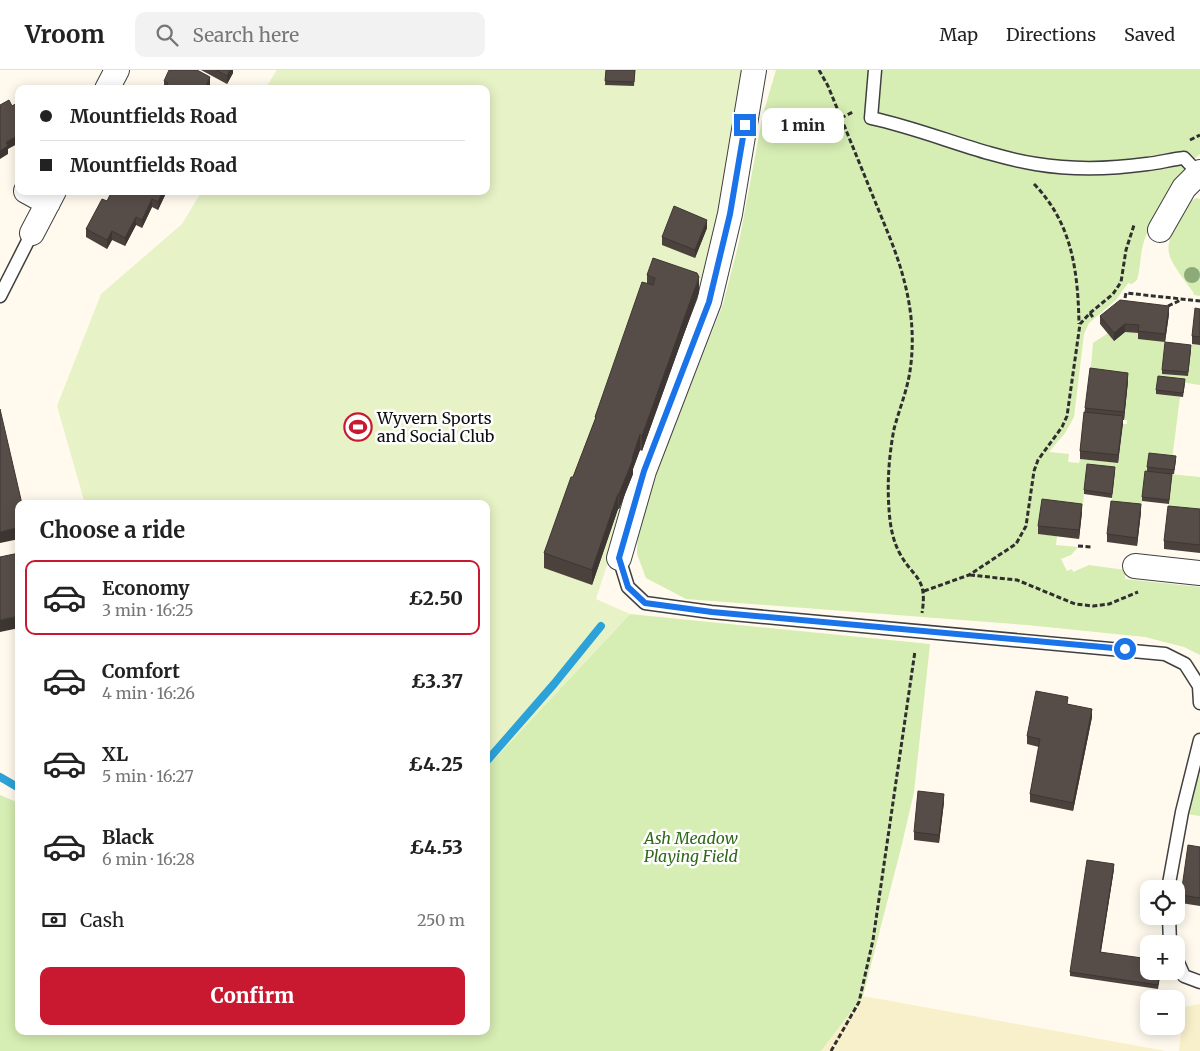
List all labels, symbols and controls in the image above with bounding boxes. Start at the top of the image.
search box [135,12,485,57]
text: Vroom [25,19,105,50]
icon: search [153,21,181,49]
text: Search here [193,23,299,47]
text: Map [940,23,978,46]
text: Directions [1006,23,1096,46]
text: Saved [1124,23,1175,46]
text: Mountfields Road [70,104,237,128]
callout: 1 min [762,108,845,142]
route end [734,114,756,136]
text: 1 min [781,115,825,135]
text: Mountfields Road [70,153,237,177]
place label: Wyvern Sports and Social Club [376,408,495,446]
sports icon: Wyvern Sports and Social Club [343,412,373,442]
text: Choose a ride [40,516,185,544]
icon: car [42,575,87,620]
text: Economy [102,576,190,600]
text: £2.50 [408,586,463,610]
text: 3 min · 16:25 [102,600,194,620]
route start [1114,638,1136,660]
icon: car [42,658,87,703]
text: Comfort [102,659,180,683]
text: £3.37 [411,669,463,693]
text: 4 min · 16:26 [102,683,195,703]
icon: car [42,741,87,786]
text: XL [102,742,128,766]
text: £4.25 [408,752,463,776]
text: 5 min · 16:27 [102,766,194,786]
icon: car [42,824,87,869]
text: Black [102,825,154,849]
park label: Ash Meadow Playing Field [642,828,739,866]
text: £4.53 [409,835,463,859]
text: 6 min · 16:28 [102,849,195,869]
map controls [1140,880,1185,1035]
button: locate [1140,880,1185,925]
icon: cash [40,906,68,934]
text: Cash [80,908,124,932]
text: 250 m [417,910,465,930]
button: + [1140,935,1185,980]
button: Confirm [40,967,465,1025]
button: − [1140,990,1185,1035]

